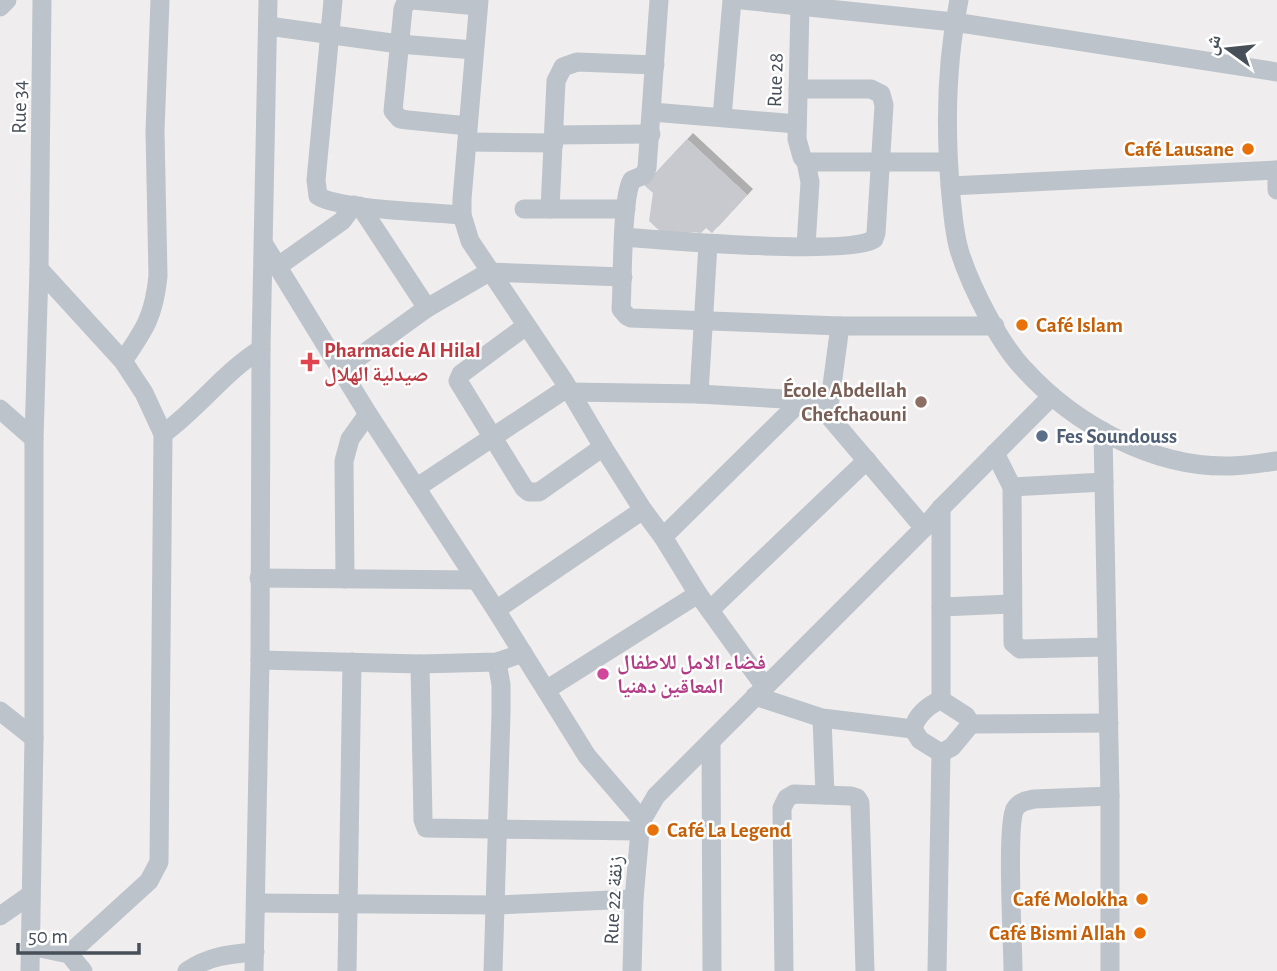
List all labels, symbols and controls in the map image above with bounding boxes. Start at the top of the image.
north arrow [1193,14,1263,84]
text: ش [1201,33,1226,57]
street label: Rue 28 [764,52,787,108]
street label: Rue 34 [9,80,30,134]
place label: Café Lausane [1124,139,1234,160]
marker: Café Lausane [1240,141,1256,157]
place label: Café Islam [1036,315,1123,336]
marker: Café Islam [1014,317,1030,333]
place label: Pharmacie Al Hilal صيدلية الهلال [324,340,481,387]
marker: Pharmacie Al Hilal صيدلية الهلال [302,354,318,370]
place label: École Abdellah Chefchaouni [783,377,907,425]
marker: École Abdellah Chefchaouni [913,394,929,410]
place label: Fes Soundouss [1056,426,1177,447]
marker: Fes Soundouss [1034,428,1050,444]
place label: فضاء الامل للاطفال المعاقين دهنيا [617,652,766,699]
marker: فضاء الامل للاطفال المعاقين دهنيا [595,666,611,682]
place label: Café La Legend [667,820,791,841]
marker: Café La Legend [645,822,661,838]
street label: Rue 22 زنقة [601,855,626,945]
place label: Café Molokha [1013,889,1128,910]
marker: Café Molokha [1134,891,1150,907]
scale bar [18,912,138,956]
place label: Café Bismi Allah [989,923,1126,944]
marker: Café Bismi Allah [1132,925,1148,941]
text: 50 m [28,926,68,947]

